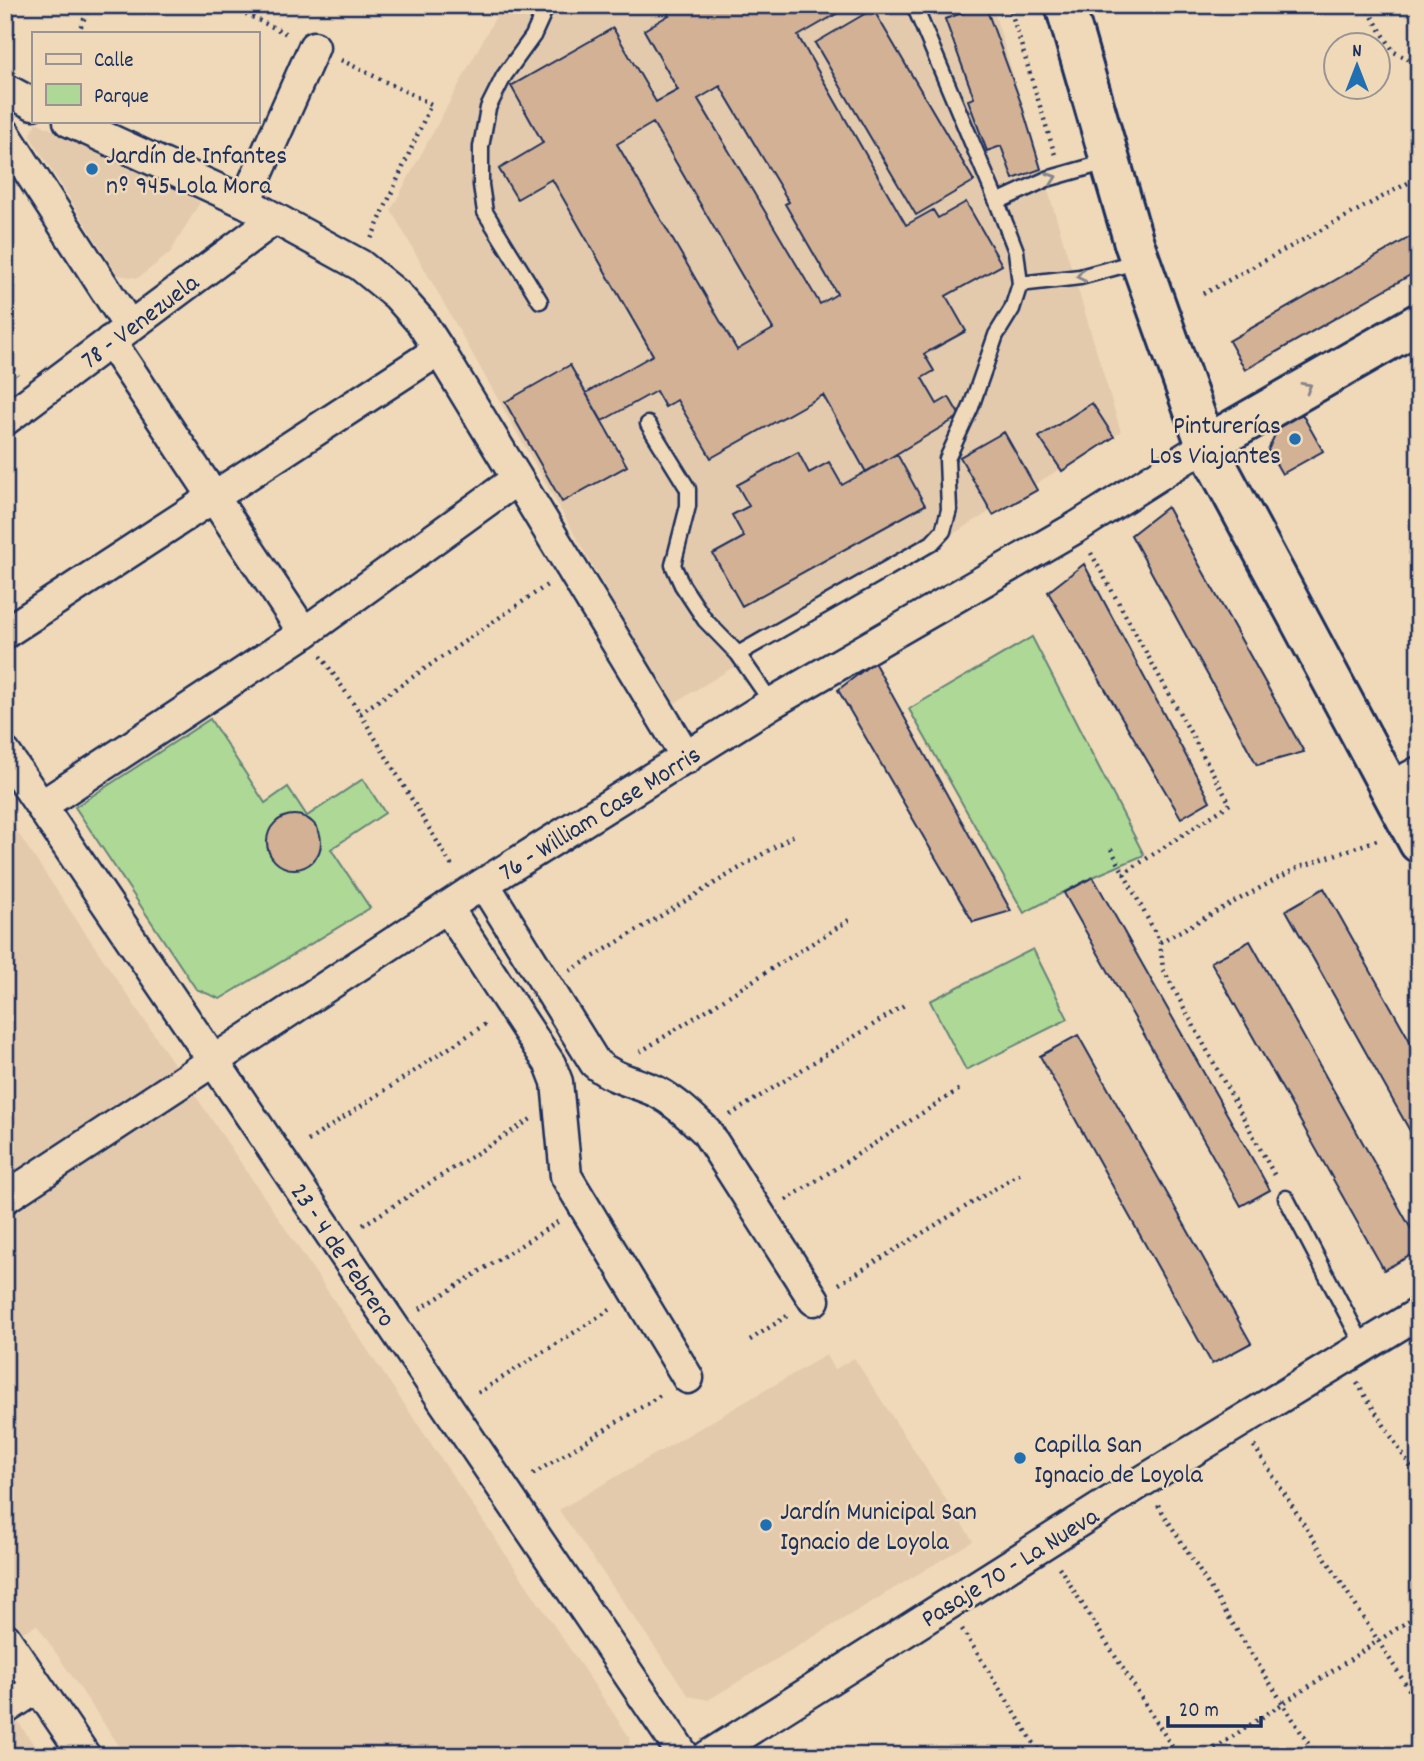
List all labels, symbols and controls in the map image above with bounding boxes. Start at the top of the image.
legend [32,32,259,122]
north arrow [1322,32,1392,102]
text: N [1352,39,1362,66]
text: Calle [94,47,133,77]
text: Parque [94,83,149,113]
place label: Jardín de Infantes nº 945 Lola Mora [106,139,287,206]
marker: Jardín de Infantes nº 945 Lola Mora [84,161,100,177]
one-way arrow [1046,172,1058,186]
street label: 78 - Venezuela [74,266,209,380]
one-way arrow [1075,268,1087,283]
one-way arrow [1300,382,1313,395]
place label: Pinturerías Los Viajantes [1149,409,1281,476]
marker: Pinturerías Los Viajantes [1287,431,1303,447]
street label: 76 - William Case Morris [493,738,709,892]
street label: 23 - 4 de Febrero [279,1177,403,1335]
place label: Capilla San Ignacio de Loyola [1034,1428,1203,1495]
marker: Capilla San Ignacio de Loyola [1012,1450,1028,1466]
place label: Jardín Municipal San Ignacio de Loyola [780,1495,977,1562]
street label: Pasaje 70 - La Nueva [915,1499,1108,1639]
marker: Jardín Municipal San Ignacio de Loyola [758,1517,774,1533]
scale bar [1168,1684,1261,1728]
text: 20 m [1179,1697,1219,1727]

